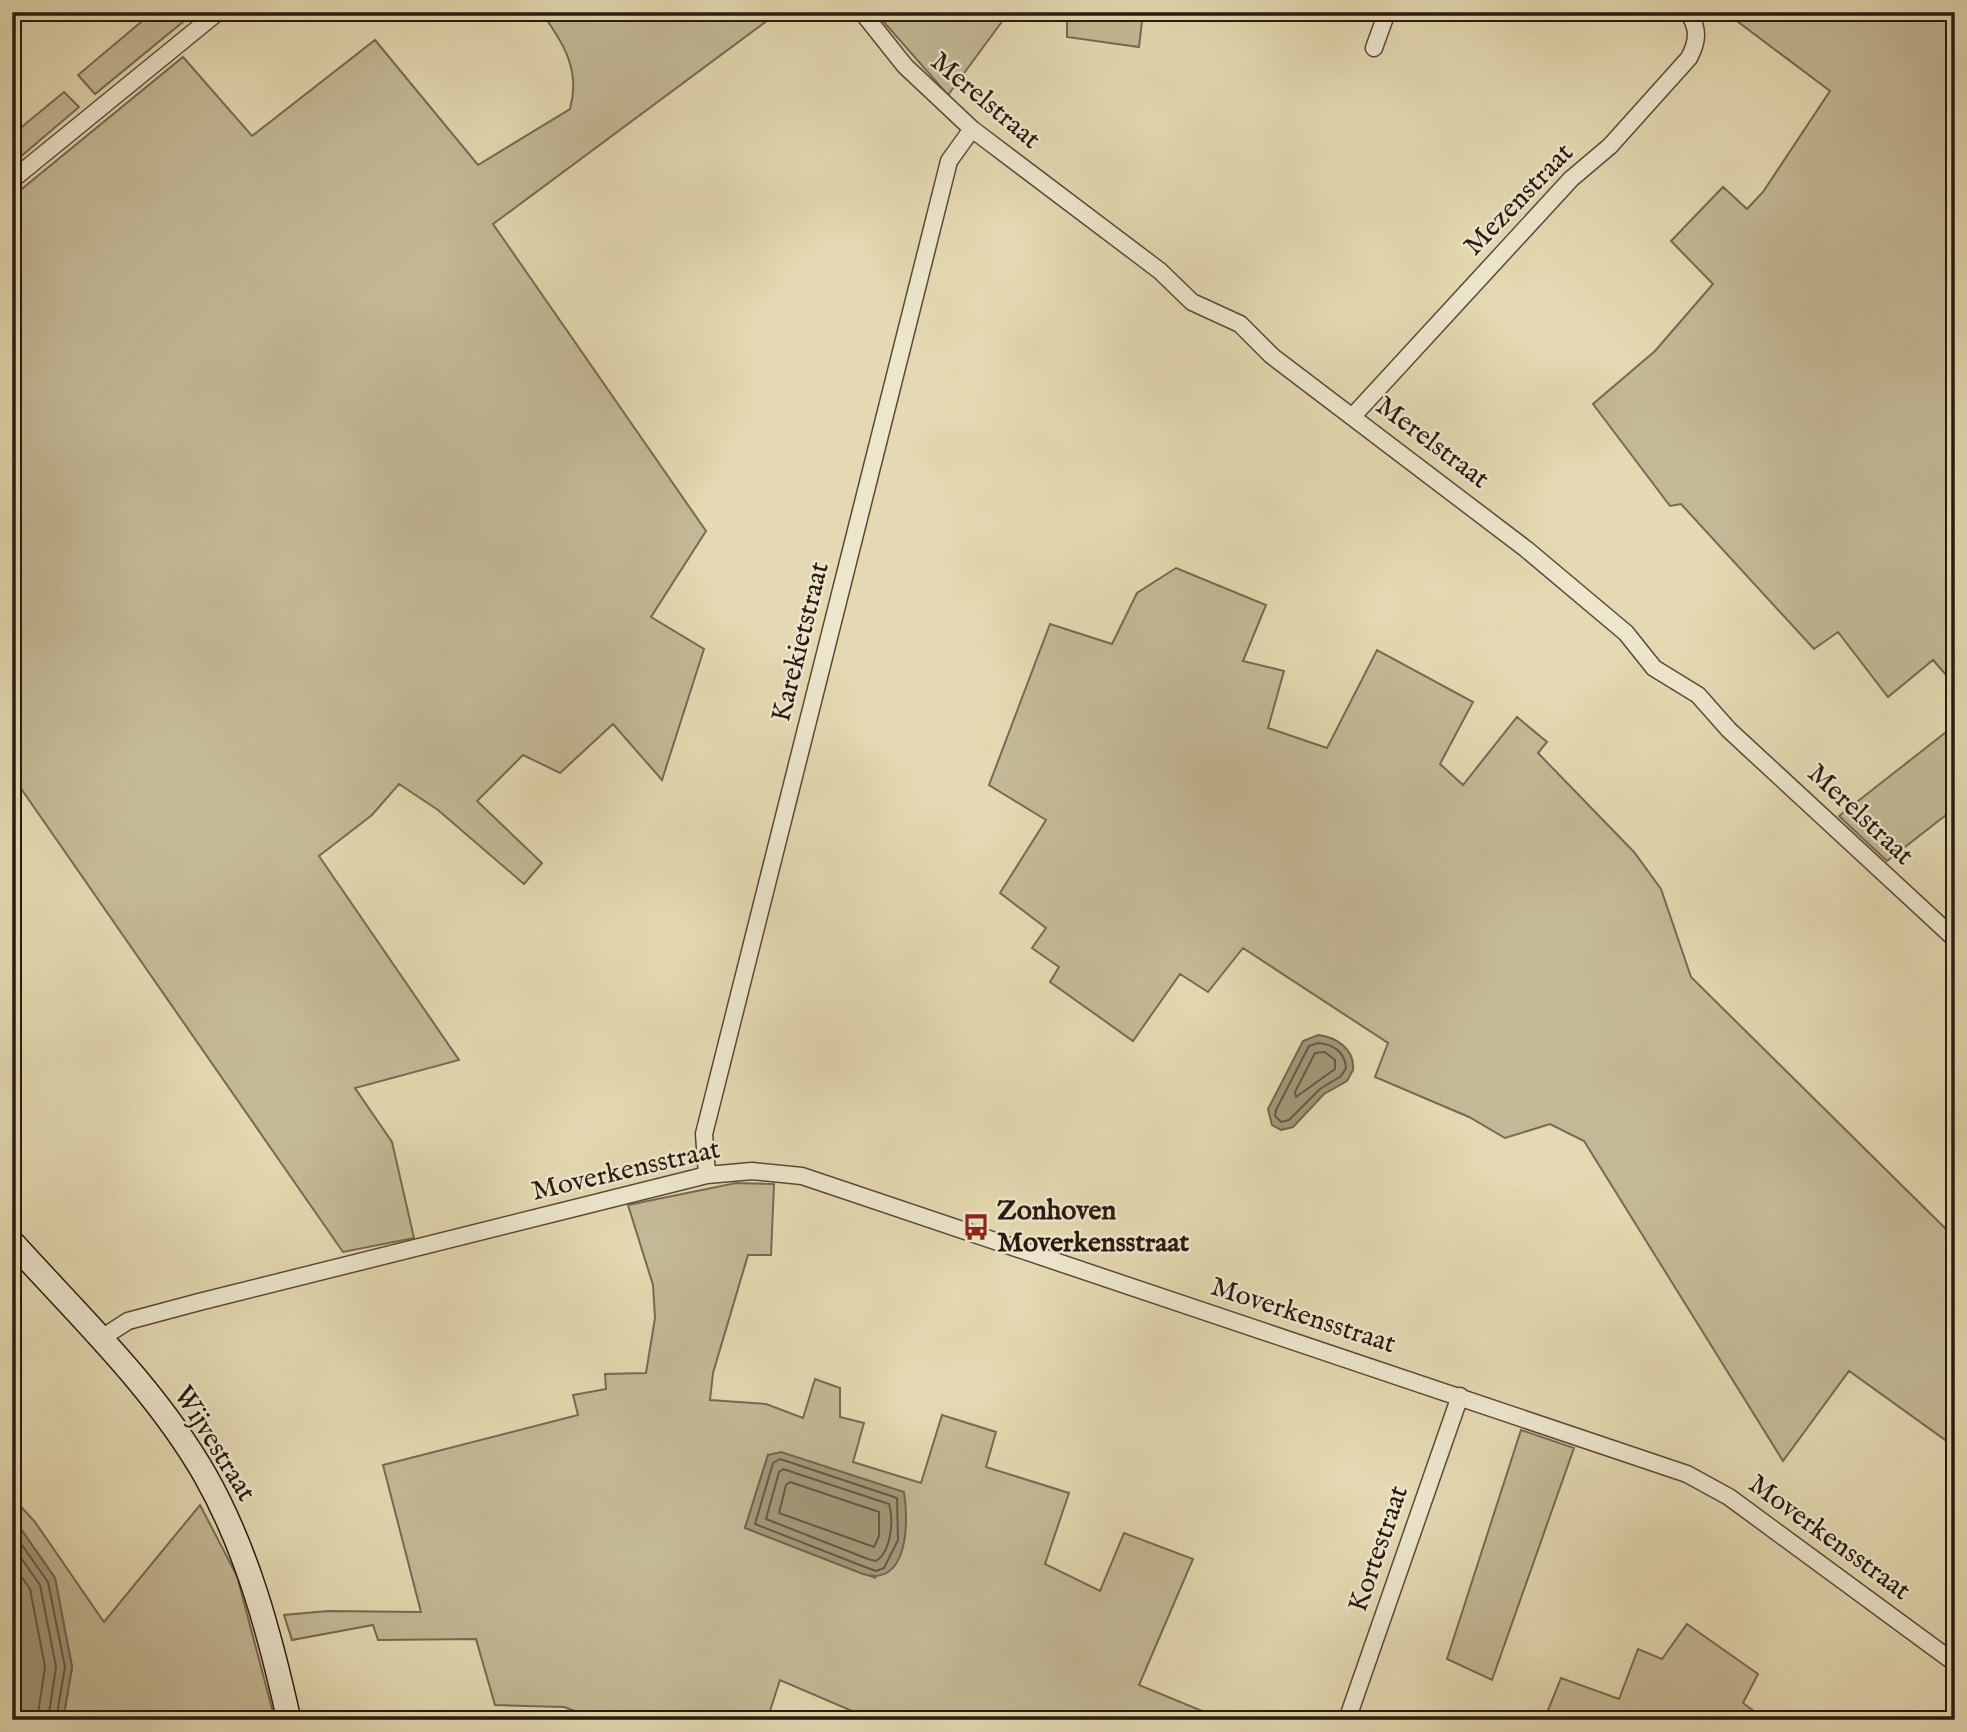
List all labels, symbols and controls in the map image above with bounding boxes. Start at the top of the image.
street label: Merelstraat [923,45,1048,157]
street label: Mezenstraat [1457,136,1582,264]
street label: Merelstraat [1368,389,1496,497]
street label: Karekietstraat [764,558,838,726]
street label: Merelstraat [1799,757,1921,874]
street label: Moverkensstraat [528,1132,724,1210]
place label: Zonhoven Moverkensstraat [997,1194,1189,1261]
bus stop icon: Zonhoven Moverkensstraat [961,1212,991,1242]
street label: Moverkensstraat [1206,1270,1400,1362]
street label: Wijvestraat [165,1380,263,1508]
street label: Moverkensstraat [1741,1467,1917,1609]
street label: Kortestraat [1341,1481,1417,1617]

